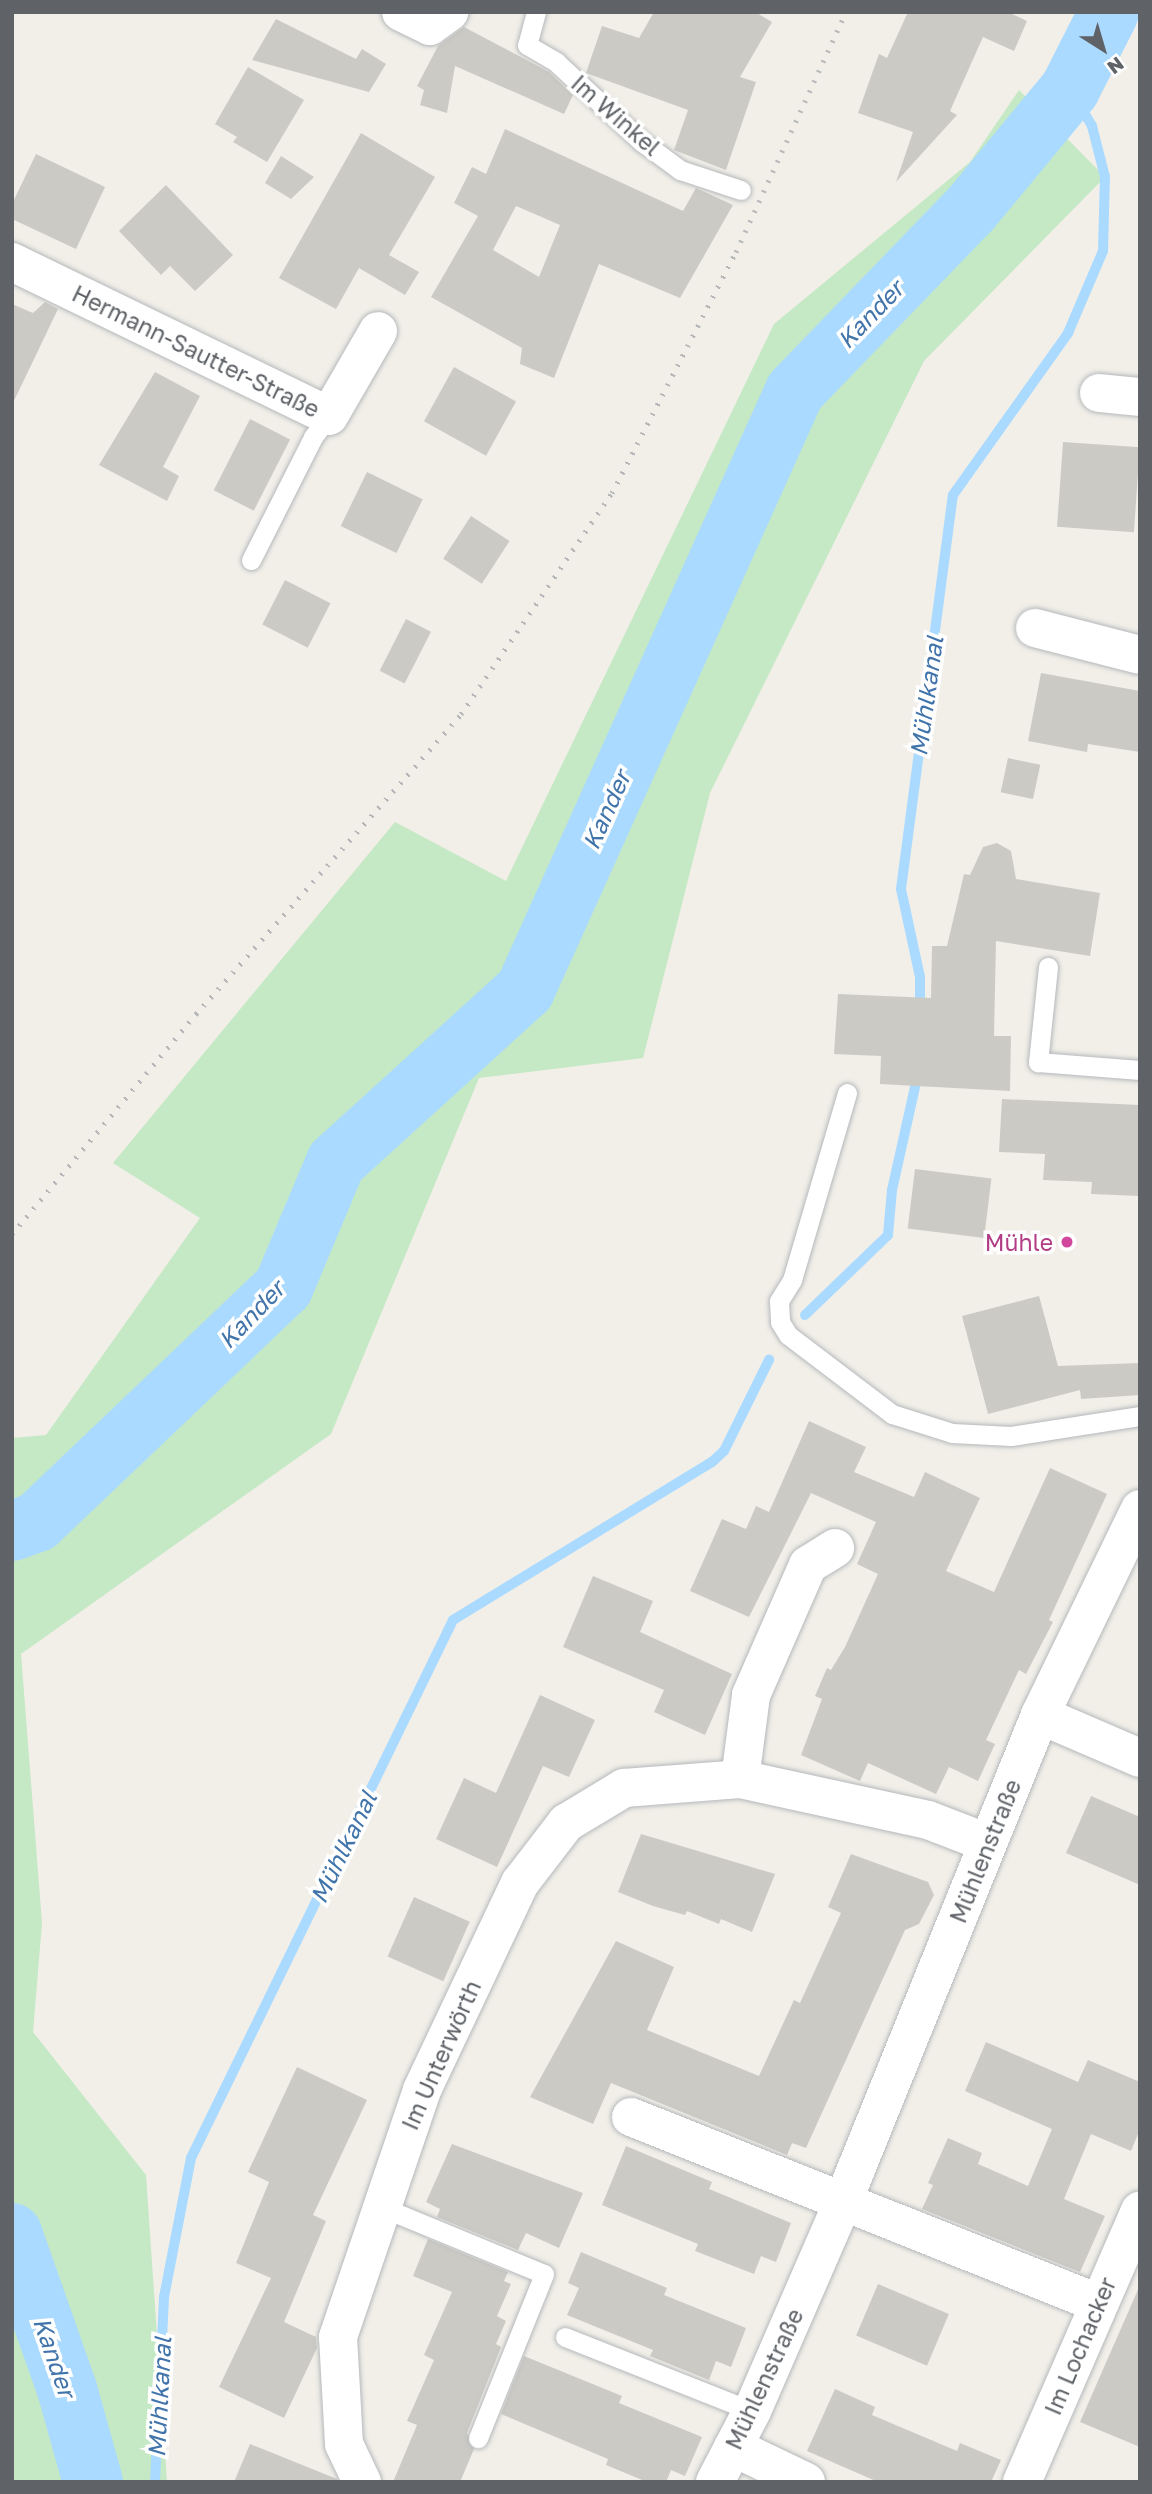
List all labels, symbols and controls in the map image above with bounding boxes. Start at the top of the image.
north arrow [1068,14,1138,84]
text: N [1103,53,1129,80]
street label: Im Winkel [566,69,666,161]
water label: Kander [831,274,909,354]
street label: Hermann-Sautter-Straße [68,279,324,423]
water label: Mühlkanal [903,634,949,758]
water label: Kander [576,766,636,854]
place label: Mühle [985,1228,1053,1256]
marker: Mühle [1059,1234,1075,1250]
water label: Kander [212,1274,290,1354]
street label: Mühlenstraße [944,1775,1026,1927]
water label: Mühlkanal [304,1787,382,1907]
street label: Im Unterwörth [396,1976,486,2134]
street label: Im Lochacker [1039,2273,1121,2419]
street label: Mühlenstraße [719,2304,809,2454]
water label: Kander [28,2313,82,2401]
water label: Mühlkanal [141,2336,177,2458]

